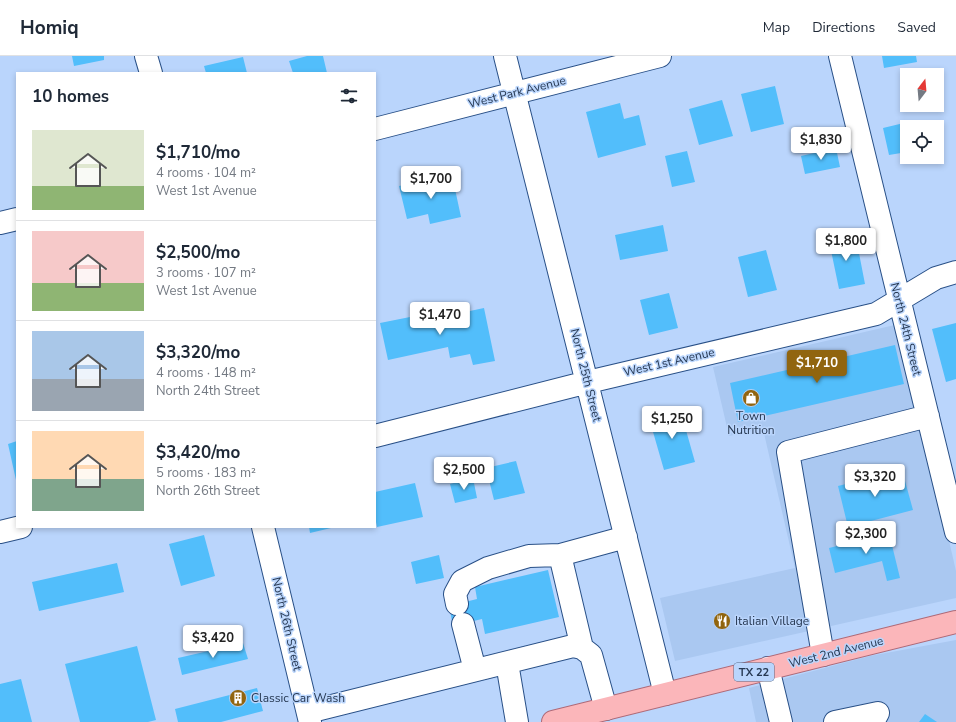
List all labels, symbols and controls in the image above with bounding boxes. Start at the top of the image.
text: Homiq [20,15,79,41]
text: Map [763,18,790,37]
text: Directions [812,18,875,37]
text: Saved [897,18,936,37]
north arrow [900,68,944,112]
map controls [900,68,944,164]
street label: West Park Avenue [467,72,567,112]
text: 10 homes [32,85,109,108]
icon: filters [338,85,360,107]
button: locate [900,120,944,164]
pin: $1,830 [788,127,854,161]
text: $1,830 [800,131,842,149]
text: $1,710/mo [156,141,240,164]
icon: home [64,146,112,194]
text: 4 rooms · 104 m² [156,164,256,182]
pin: $1,700 [398,166,464,200]
text: $1,700 [410,170,452,188]
text: West 1st Avenue [156,182,257,200]
pin: $1,800 [813,228,879,262]
text: $1,800 [825,232,867,250]
text: $2,500/mo [156,241,240,264]
icon: home [64,247,112,295]
text: 3 rooms · 107 m² [156,264,256,282]
street label: North 24th Street [887,281,926,378]
text: West 1st Avenue [156,282,257,300]
pin: $1,470 [407,302,473,336]
text: $1,470 [419,306,461,324]
street label: North 25th Street [567,327,606,424]
text: $3,320/mo [156,341,240,364]
street label: West 1st Avenue [622,344,716,380]
icon: home [64,347,112,395]
pin: $1,710 [784,350,850,384]
text: $1,710 [796,354,838,372]
text: 4 rooms · 148 m² [156,364,256,382]
text: North 24th Street [156,382,259,400]
shop icon: Town Nutrition [741,388,761,408]
pin: $1,250 [639,406,705,440]
place label: Town Nutrition [727,408,775,438]
text: $1,250 [651,410,693,428]
text: $3,420/mo [156,441,240,464]
icon: home [64,447,112,495]
pin: $2,500 [431,457,497,491]
text: $2,500 [443,461,485,479]
text: 5 rooms · 183 m² [156,464,256,482]
pin: $3,320 [842,464,908,498]
text: $3,320 [854,468,896,486]
text: North 26th Street [156,482,259,500]
pin: $2,300 [833,521,899,555]
text: $2,300 [845,525,887,543]
street label: North 26th Street [268,576,306,673]
restaurant icon: Italian Village [712,611,732,631]
place label: Italian Village [735,613,809,629]
pin: $3,420 [180,625,246,659]
text: $3,420 [192,629,234,647]
street label: West 2nd Avenue [787,633,885,671]
road number: TX 22 [734,663,774,681]
building icon: Classic Car Wash [228,688,248,708]
place label: Classic Car Wash [251,690,345,706]

